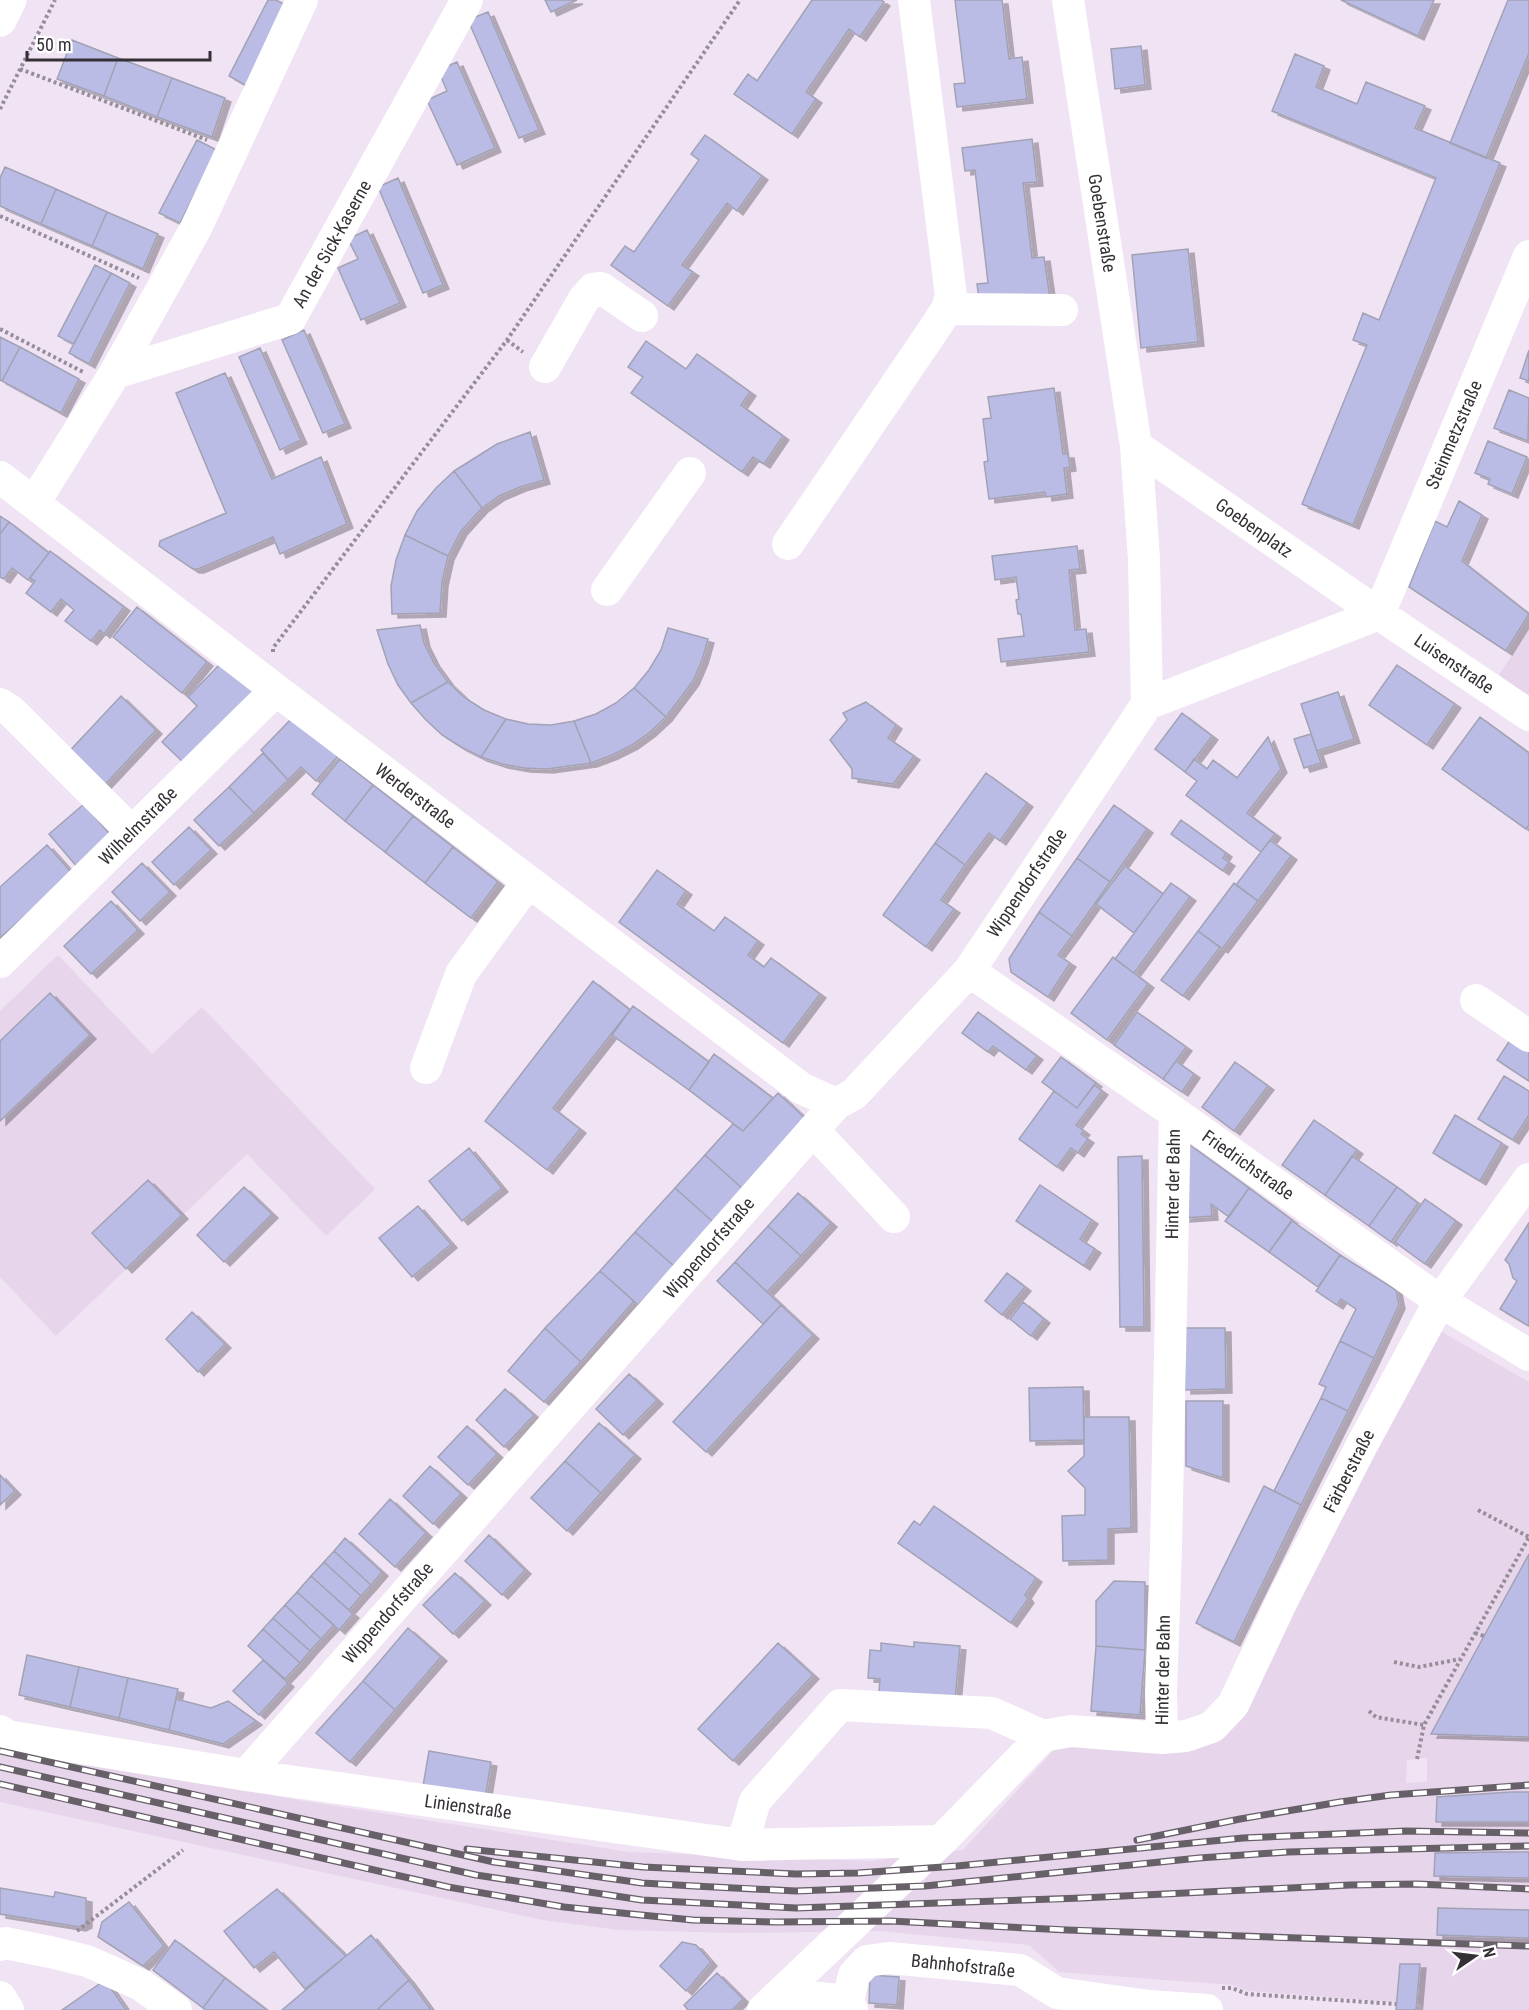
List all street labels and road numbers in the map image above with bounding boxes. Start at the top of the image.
street label: Goebenstraße [1084,172,1121,274]
street label: An der Sick-Kaserne [288,176,375,311]
street label: Steinmetzstraße [1421,377,1486,492]
street label: Goebenplatz [1212,493,1297,562]
street label: Luisenstraße [1410,629,1498,698]
street label: Werderstraße [371,759,460,833]
street label: Wilhelmstraße [94,782,181,869]
street label: Wippendorfstraße [982,824,1071,941]
street label: Friedrichstraße [1198,1125,1298,1204]
street label: Hinter der Bahn [1161,1129,1184,1239]
street label: Wippendorfstraße [659,1193,758,1303]
street label: Färberstraße [1319,1426,1378,1516]
street label: Wippendorfstraße [338,1558,437,1668]
street label: Hinter der Bahn [1151,1615,1174,1725]
street label: Linienstraße [423,1790,513,1823]
street label: Bahnhofstraße [910,1950,1016,1981]

